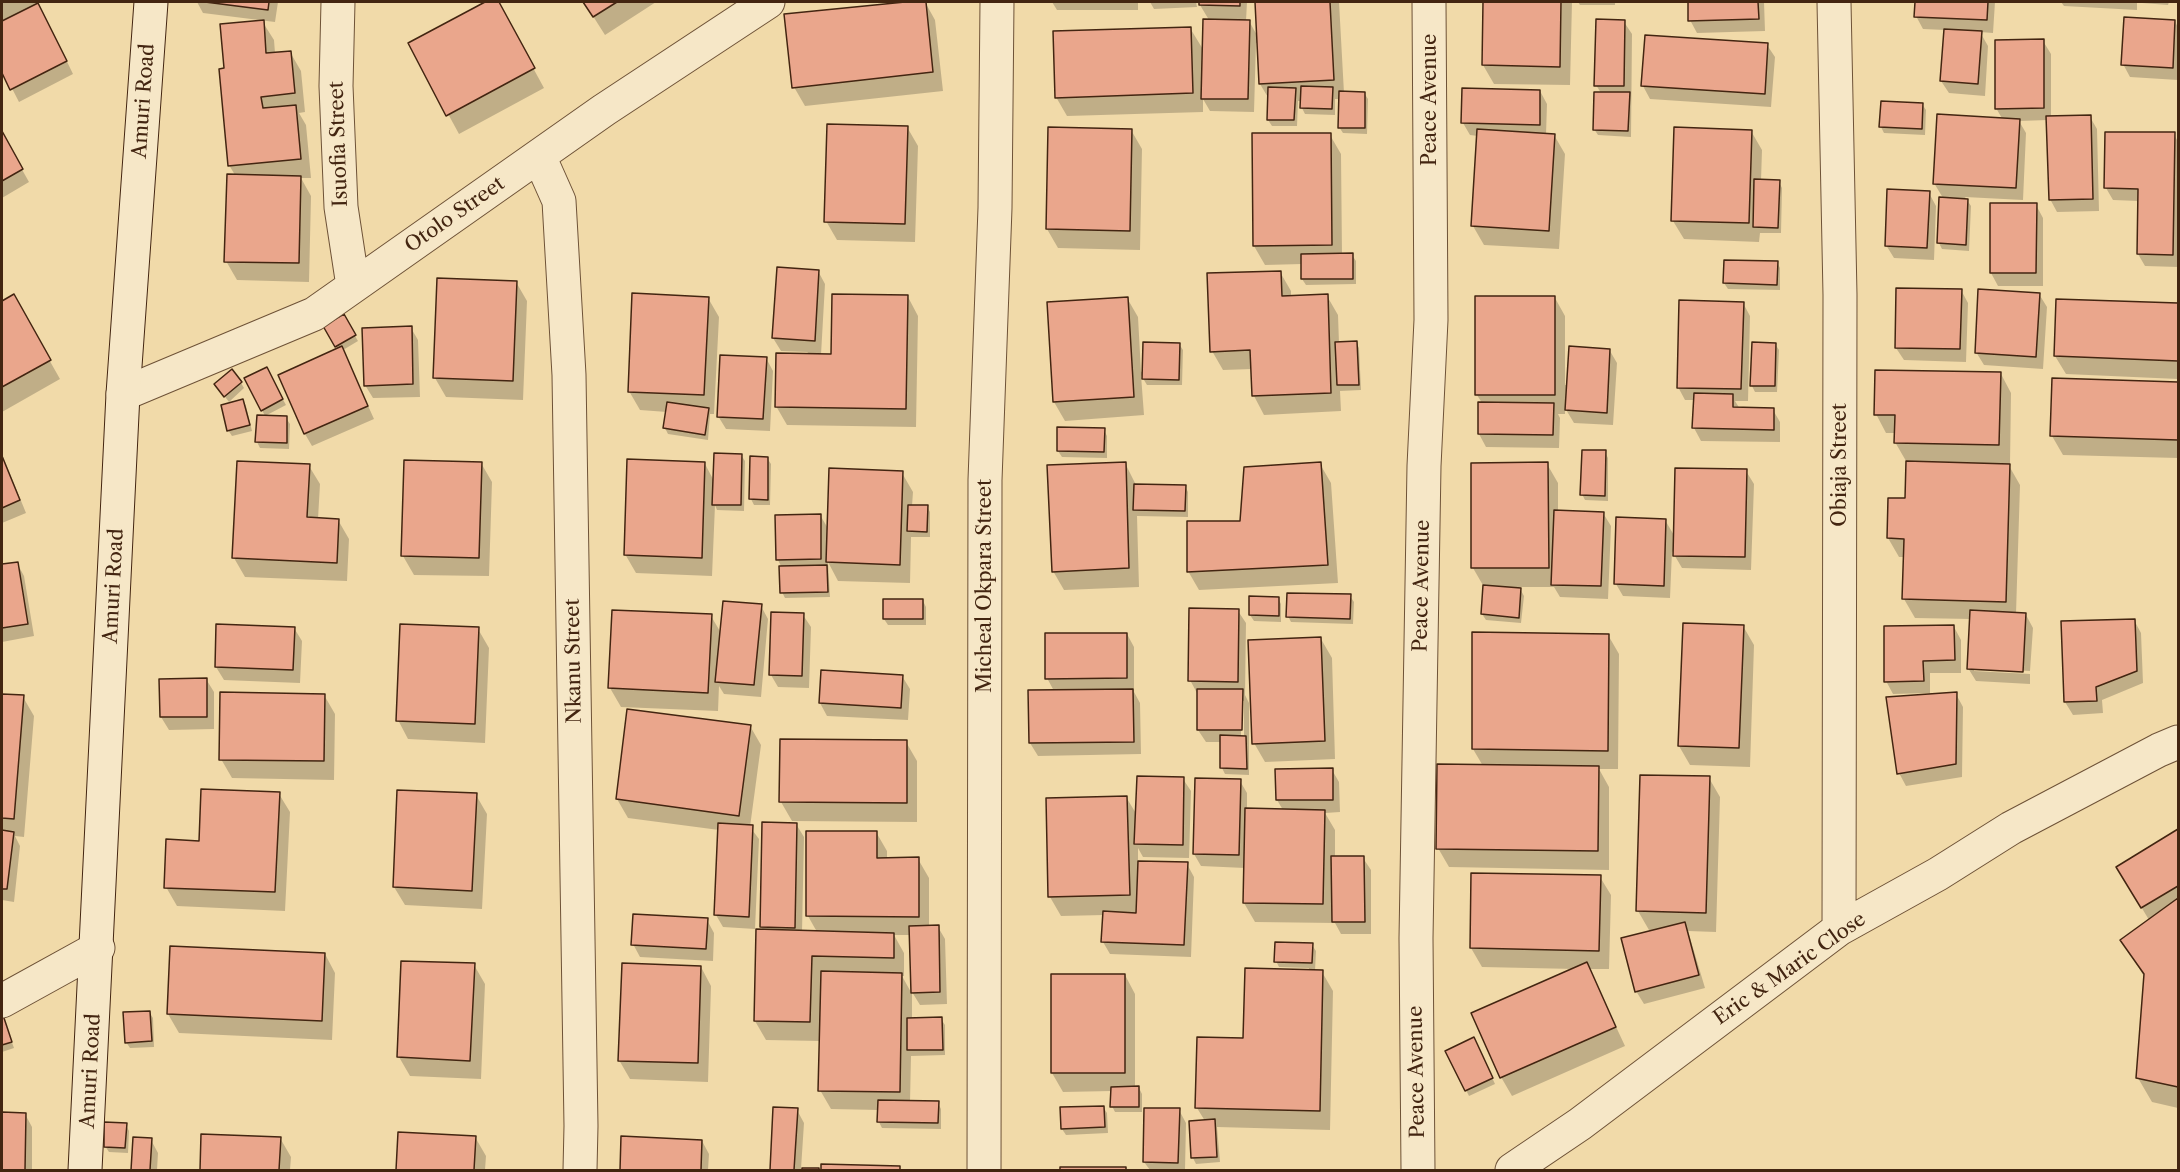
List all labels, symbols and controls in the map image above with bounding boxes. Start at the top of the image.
street label: Peace Avenue [1418,34,1442,166]
street label: Amuri Road [128,43,160,159]
street label: Isuofia Street [325,81,353,207]
street label: Otolo Street [401,172,509,258]
street label: Obiaja Street [1828,403,1852,527]
street label: Micheal Okpara Street [973,479,997,693]
street label: Peace Avenue [1409,520,1435,652]
street label: Amuri Road [99,528,129,644]
street label: Nkanu Street [561,598,587,724]
street label: Eric & Maric Close [1709,908,1871,1030]
street label: Peace Avenue [1404,1006,1430,1138]
street label: Amuri Road [76,1013,106,1129]

